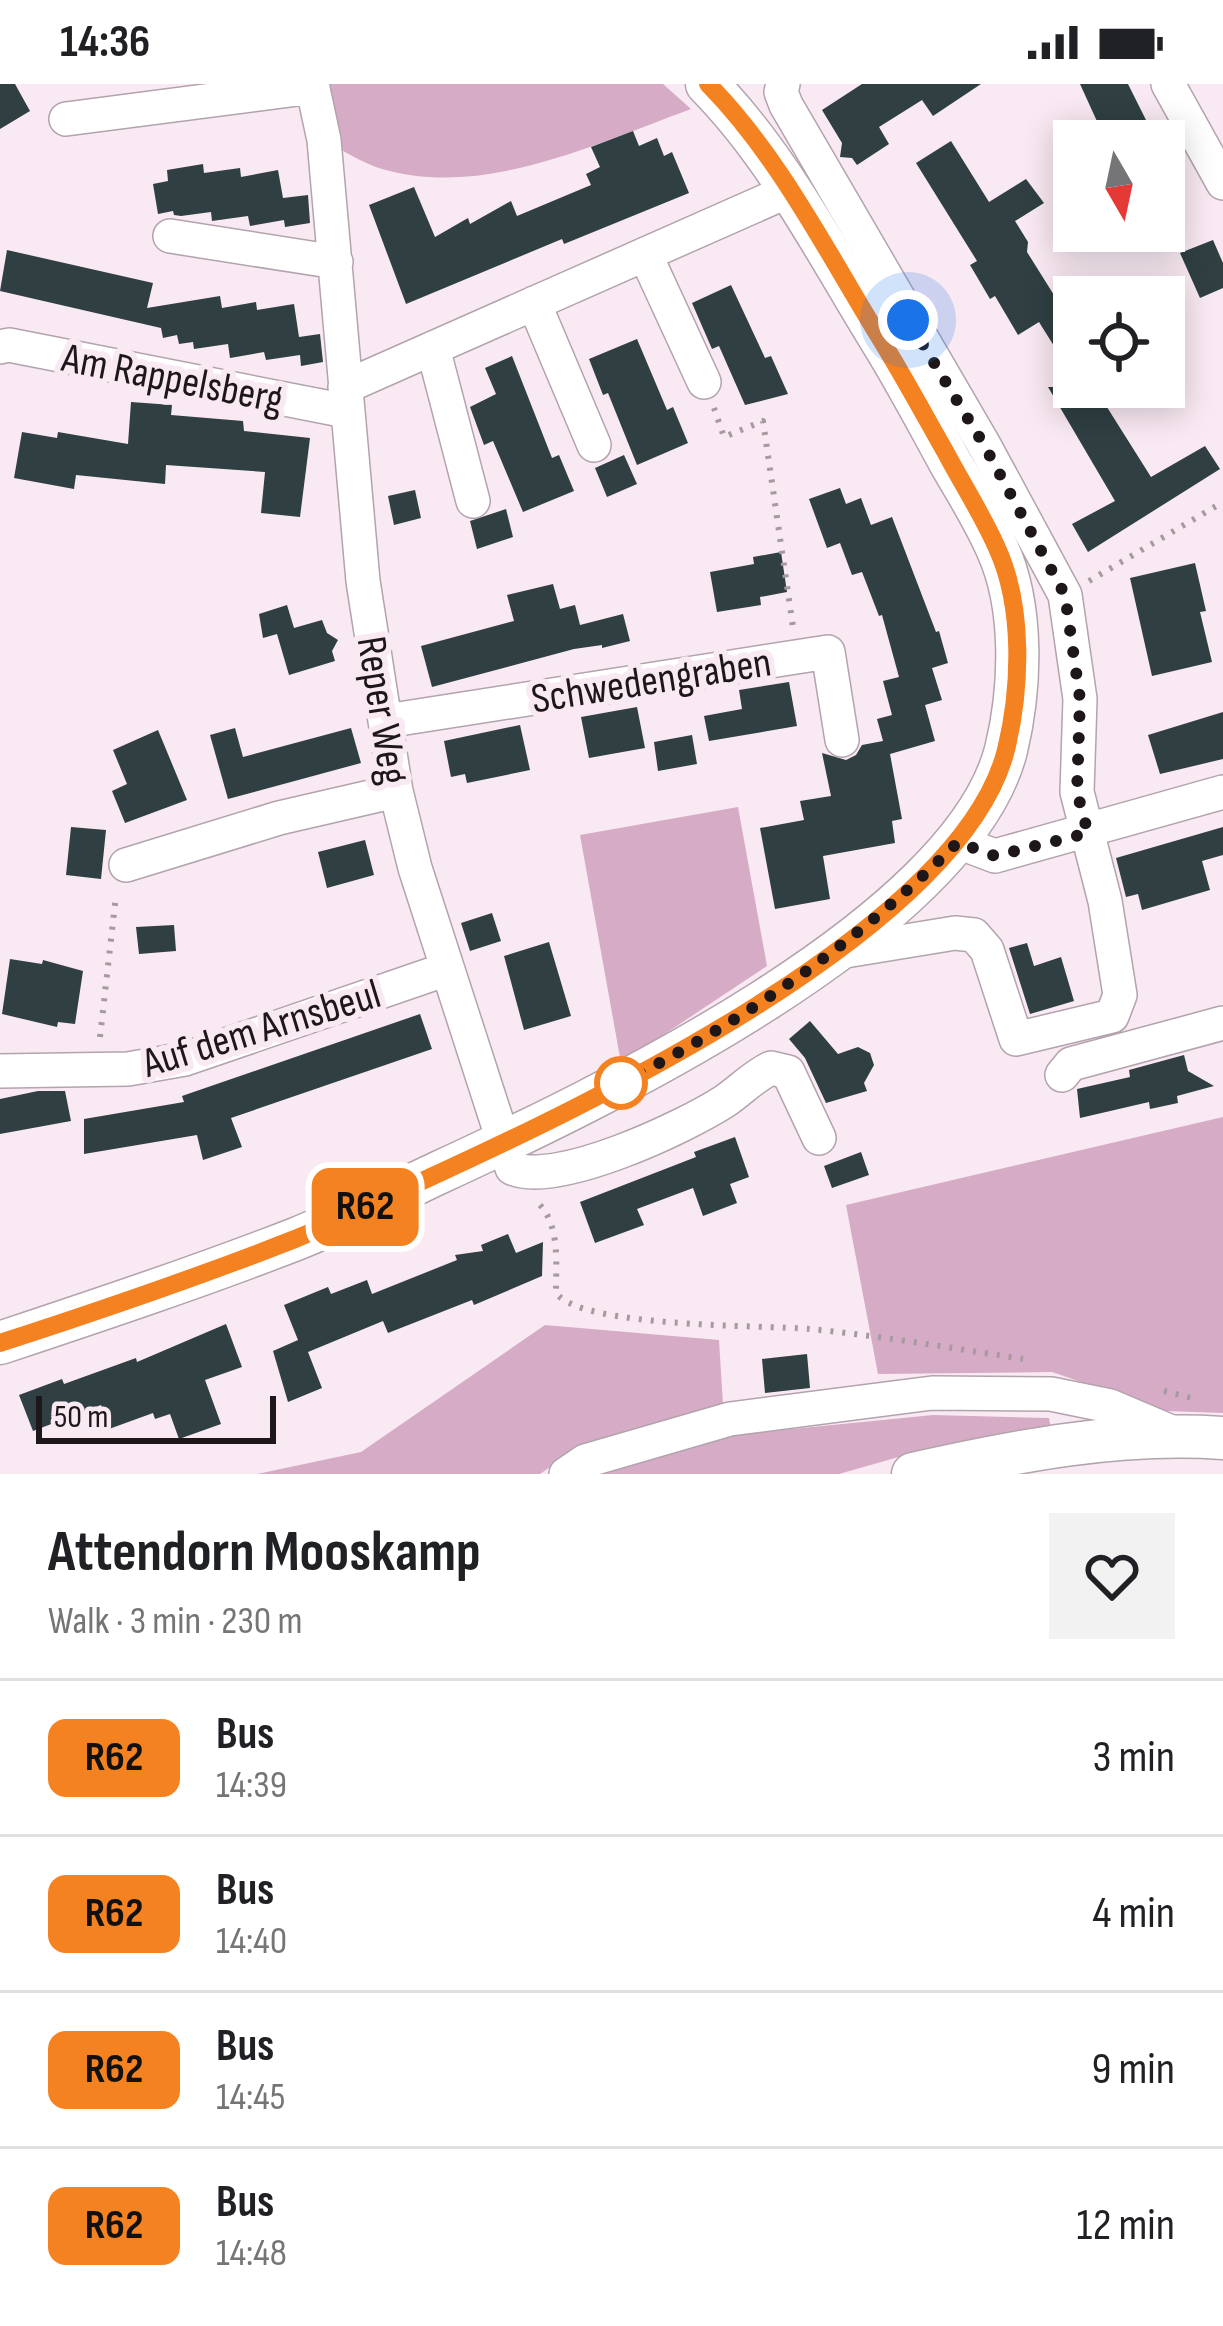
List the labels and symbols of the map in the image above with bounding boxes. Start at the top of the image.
north arrow [1053,120,1185,252]
your location [878,290,938,350]
street label: Am Rappelsberg [57,333,287,426]
street label: Reper Weg [345,633,418,788]
street label: Schwedengraben [528,637,775,726]
street label: Auf dem Arnsbeul [136,969,387,1090]
unlabelled marker [596,1058,646,1108]
line badge: R62 [296,1168,434,1246]
scale bar [36,1390,276,1443]

